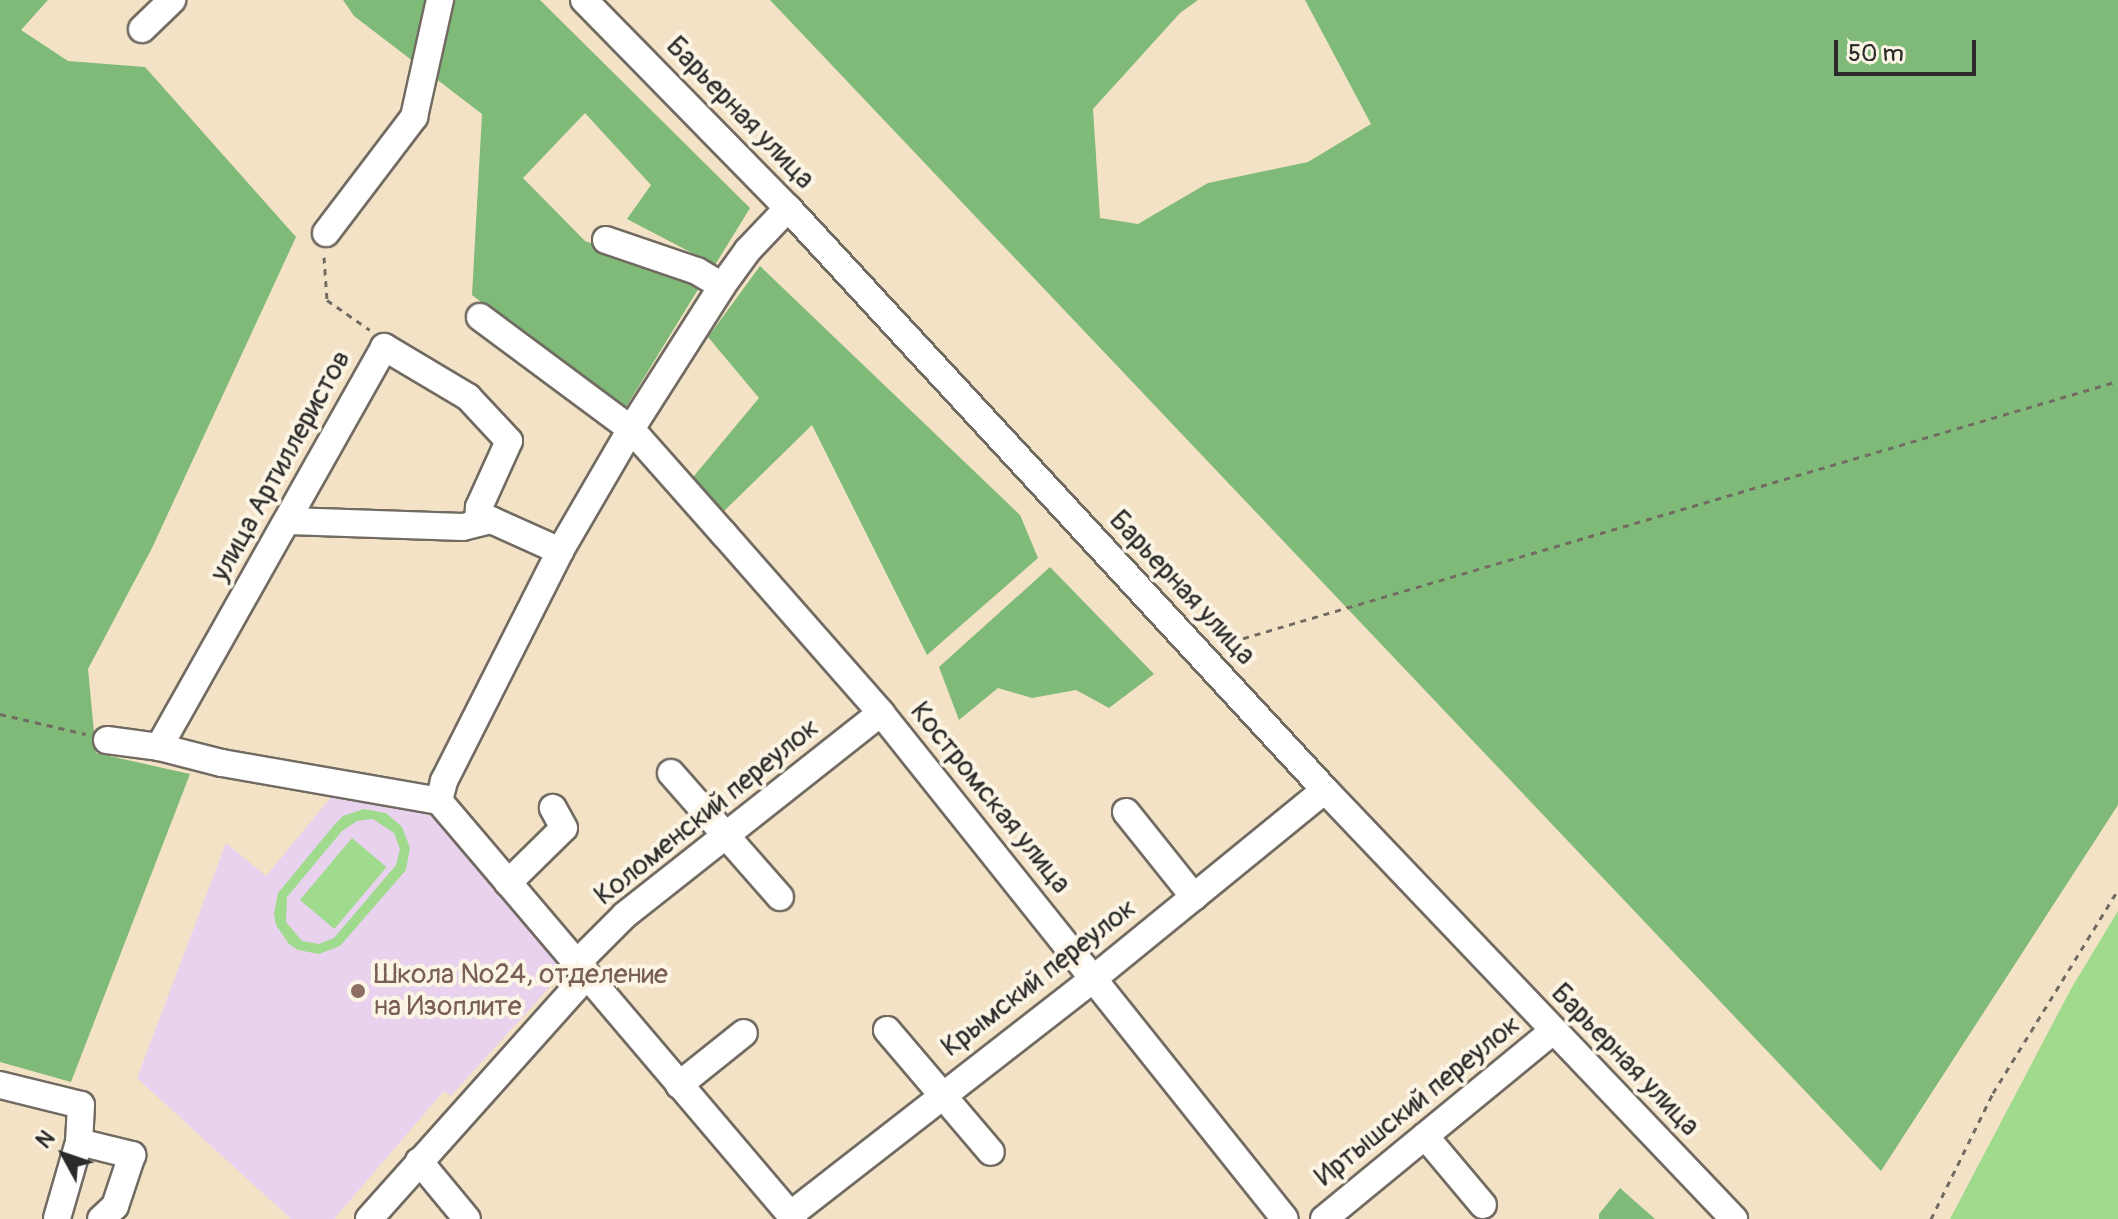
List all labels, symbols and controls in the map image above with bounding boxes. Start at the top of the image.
scale bar [1838,24,1980,74]
street label: Барьерная улица [659,30,821,196]
text: 50 m [1848,39,1904,68]
street label: улица Артиллеристов [203,345,359,587]
street label: Барьерная улица [1102,504,1262,672]
street label: Костромская улица [903,696,1077,900]
street label: Коломенский переулок [588,711,826,913]
street label: Крымский переулок [935,892,1143,1064]
place label: Школа №24, отделение на Изоплите [374,958,668,1024]
street label: Барьерная улица [1544,977,1706,1143]
marker: Школа №24, отделение на Изоплите [349,982,367,1000]
street label: Иртышский переулок [1309,1008,1527,1194]
north arrow [24,1115,104,1195]
text: N [30,1125,61,1154]

